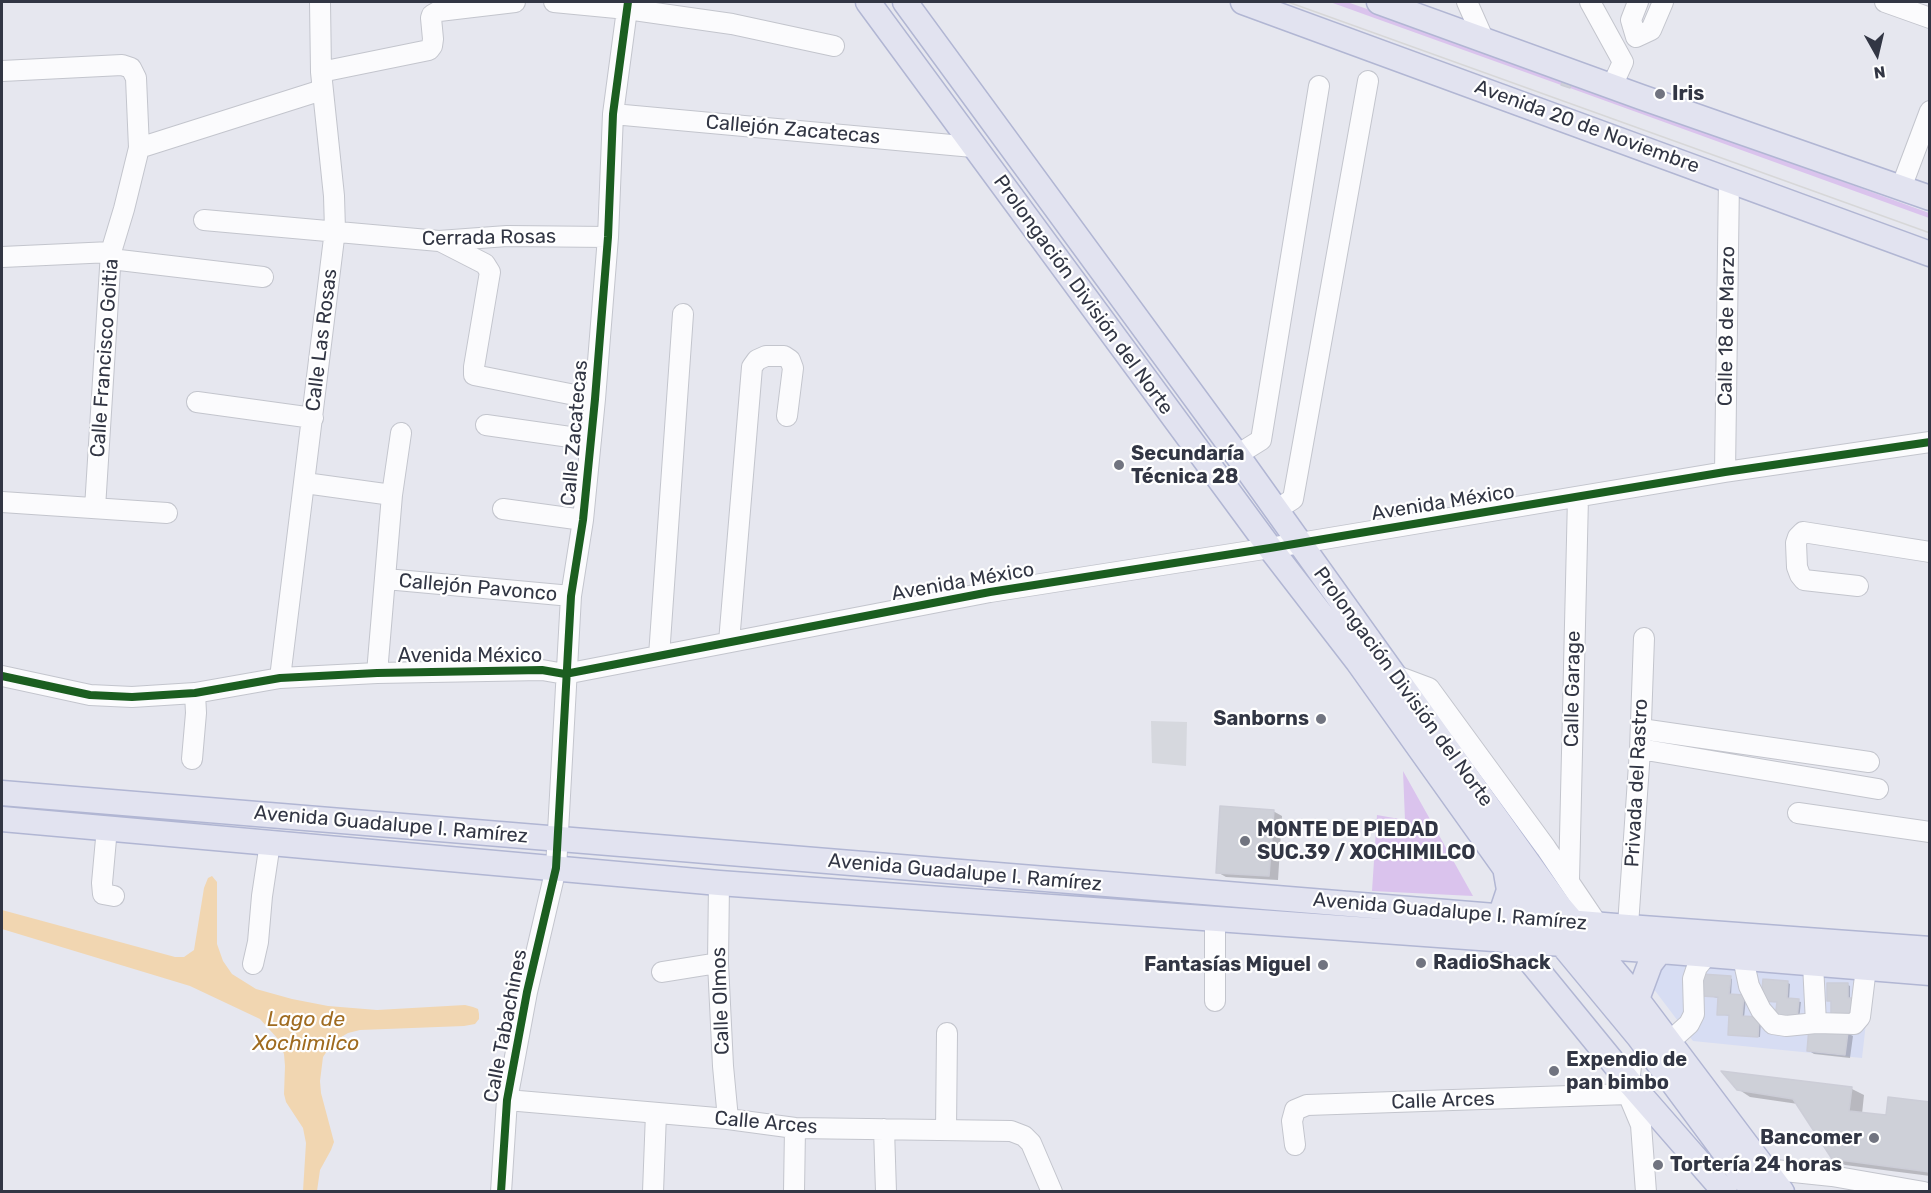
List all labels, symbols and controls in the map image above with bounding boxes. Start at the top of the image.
north arrow [1847,24,1907,84]
text: N [1873,62,1887,83]
street label: Avenida 20 de Noviembre [1471,75,1703,179]
place label: Iris [1672,82,1704,106]
marker: Iris [1653,87,1667,101]
street label: Callejón Zacatecas [705,110,881,150]
street label: Prolongación División del Norte [988,170,1178,420]
street label: Cerrada Rosas [422,225,556,251]
street label: Calle 18 de Marzo [1714,246,1740,406]
street label: Calle Francisco Goitia [86,258,124,458]
street label: Calle Las Rosas [301,267,343,413]
street label: Calle Zacatecas [557,359,593,507]
place label: Secundaría Técnica 28 [1131,442,1245,489]
marker: Secundaría Técnica 28 [1112,458,1126,472]
street label: Avenida México [1370,480,1516,526]
street label: Avenida México [890,558,1036,606]
street label: Prolongación División del Norte [1308,562,1498,812]
street label: Callejón Pavonco [398,569,558,607]
street label: Calle Garage [1560,631,1586,747]
street label: Avenida México [398,644,542,668]
street label: Privada del Rastro [1621,698,1653,868]
place label: Sanborns [1213,707,1309,731]
marker: Sanborns [1314,712,1328,726]
street label: Avenida Guadalupe I. Ramírez [253,801,529,849]
place label: MONTE DE PIEDAD SUC.39 / XOCHIMILCO [1257,818,1475,865]
marker: MONTE DE PIEDAD SUC.39 / XOCHIMILCO [1238,834,1252,848]
street label: Avenida Guadalupe I. Ramírez [827,849,1103,897]
street label: Avenida Guadalupe I. Ramírez [1312,888,1588,936]
street label: Calle Tabachines [479,947,533,1105]
street label: Calle Olmos [707,947,735,1055]
place label: RadioShack [1433,951,1551,975]
place label: Fantasías Miguel [1144,953,1311,977]
marker: RadioShack [1414,956,1428,970]
marker: Fantasías Miguel [1316,958,1330,972]
water label: Lago de Xochimilco [253,1007,359,1057]
place label: Expendio de pan bimbo [1566,1048,1687,1095]
marker: Expendio de pan bimbo [1547,1064,1561,1078]
street label: Calle Arces [1391,1087,1495,1115]
street label: Calle Arces [713,1107,819,1139]
place label: Bancomer [1760,1126,1862,1150]
marker: Bancomer [1867,1131,1881,1145]
place label: Tortería 24 horas [1670,1153,1842,1177]
marker: Tortería 24 horas [1651,1158,1665,1172]

